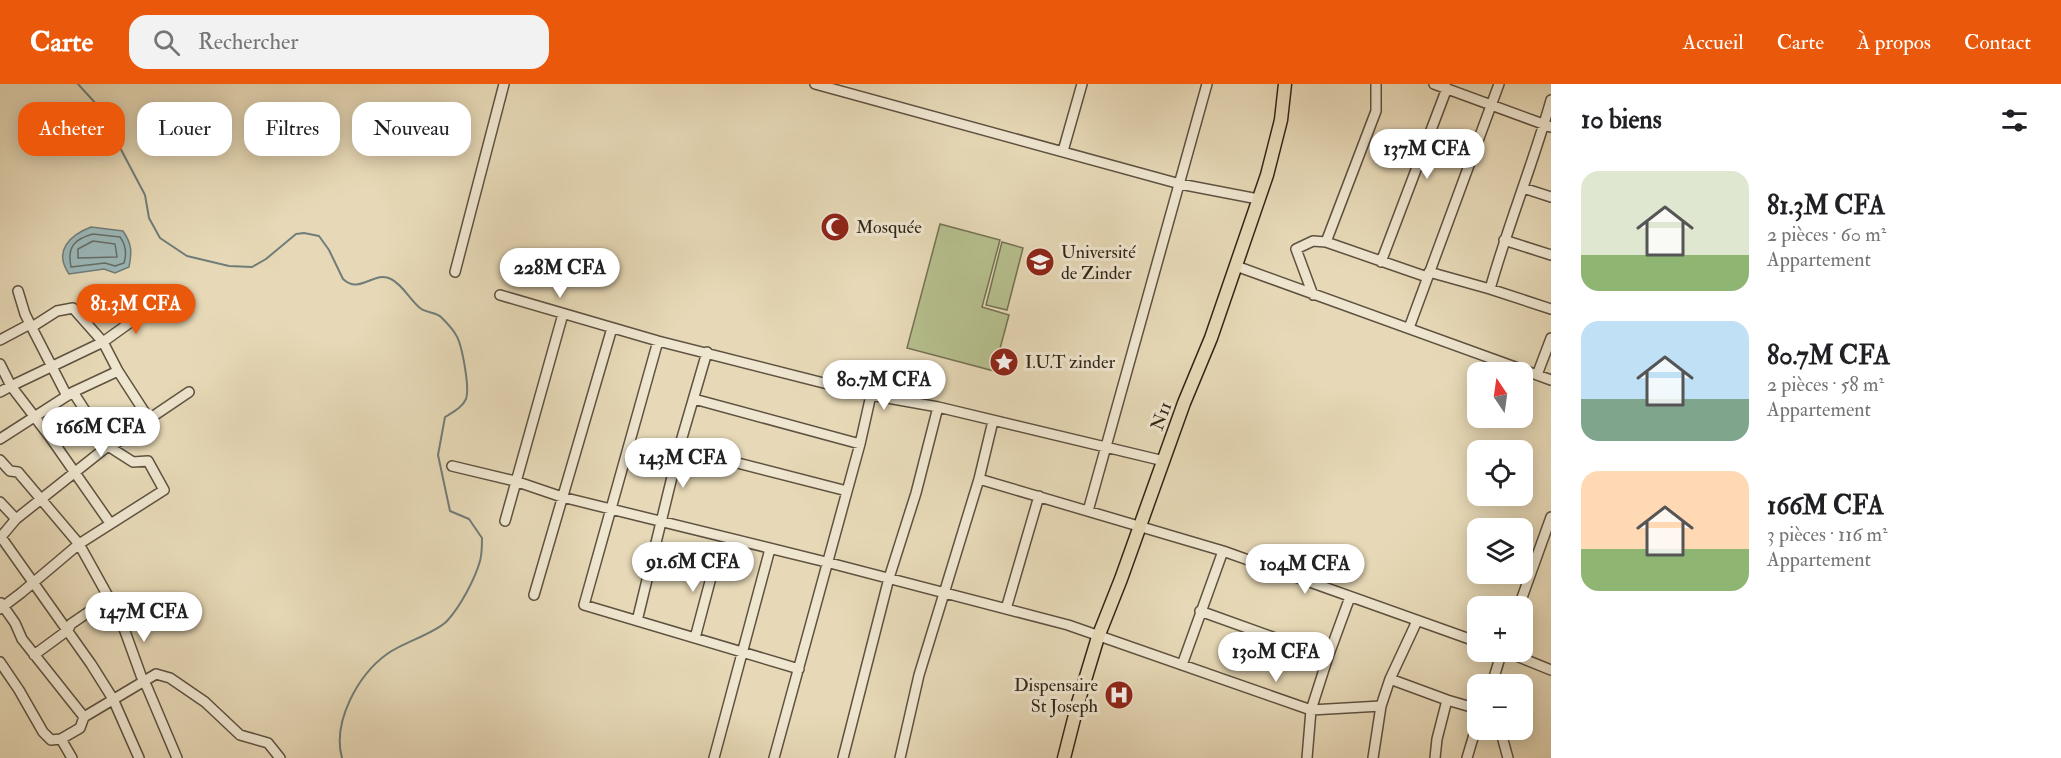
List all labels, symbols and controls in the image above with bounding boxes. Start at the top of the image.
search box [129,15,549,69]
text: Carte [30,25,93,60]
icon: search [150,26,183,59]
text: Rechercher [198,28,298,56]
text: Accueil [1683,29,1744,56]
text: Carte [1777,29,1824,56]
text: À propos [1857,29,1931,56]
text: Contact [1964,29,2031,56]
chip: Acheter [18,102,125,156]
chip: Louer [137,102,232,156]
chip: Filtres [244,102,340,156]
chip: Nouveau [352,102,471,156]
text: 10 biens [1581,104,1662,136]
icon: filters [1998,104,2031,137]
pin: 137M CFA [1365,129,1489,180]
text: 137M CFA [1384,136,1470,161]
text: 81.3M CFA [1767,190,1885,222]
icon: home [1629,195,1701,267]
mosque icon: Mosquée [819,211,851,243]
place label: Mosquée [856,216,922,239]
text: 2 pièces · 60 m² [1767,222,1886,247]
place label: Université de Zinder [1061,241,1136,285]
school or university icon: Université de Zinder [1024,246,1056,278]
text: Appartement [1767,247,1871,272]
pin: 228M CFA [498,248,622,299]
text: 228M CFA [514,255,606,280]
pin: 81.3M CFA [67,284,205,335]
text: 81.3M CFA [91,291,181,316]
text: 80.7M CFA [1767,340,1890,372]
icon: home [1629,345,1701,417]
place icon: I.U.T zinder [988,346,1020,378]
place label: I.U.T zinder [1025,351,1115,374]
pin: 80.7M CFA [815,360,953,411]
north arrow [1467,362,1533,428]
map controls [1467,362,1533,740]
text: 80.7M CFA [837,367,931,392]
text: 2 pièces · 58 m² [1767,372,1884,397]
text: Appartement [1767,397,1871,422]
street label: N11 [1146,399,1177,434]
pin: 166M CFA [39,407,163,458]
text: 166M CFA [56,414,146,439]
pin: 143M CFA [621,438,745,489]
button: locate [1467,440,1533,506]
text: 143M CFA [639,445,727,470]
text: 166M CFA [1767,490,1884,522]
icon: home [1629,495,1701,567]
button: layers [1467,518,1533,584]
text: 3 pièces · 116 m² [1767,522,1888,547]
pin: 91.6M CFA [624,542,762,593]
pin: 104M CFA [1243,544,1367,595]
text: Appartement [1767,547,1871,572]
text: 91.6M CFA [646,549,740,574]
text: 104M CFA [1260,551,1350,576]
pin: 147M CFA [82,592,206,643]
button: + [1467,596,1533,662]
text: 147M CFA [99,599,189,624]
pin: 130M CFA [1214,632,1338,683]
text: 130M CFA [1232,639,1320,664]
place label: Dispensaire St Joseph [1014,674,1099,718]
button: − [1467,674,1533,740]
hospital icon: Dispensaire St Joseph [1103,679,1135,711]

